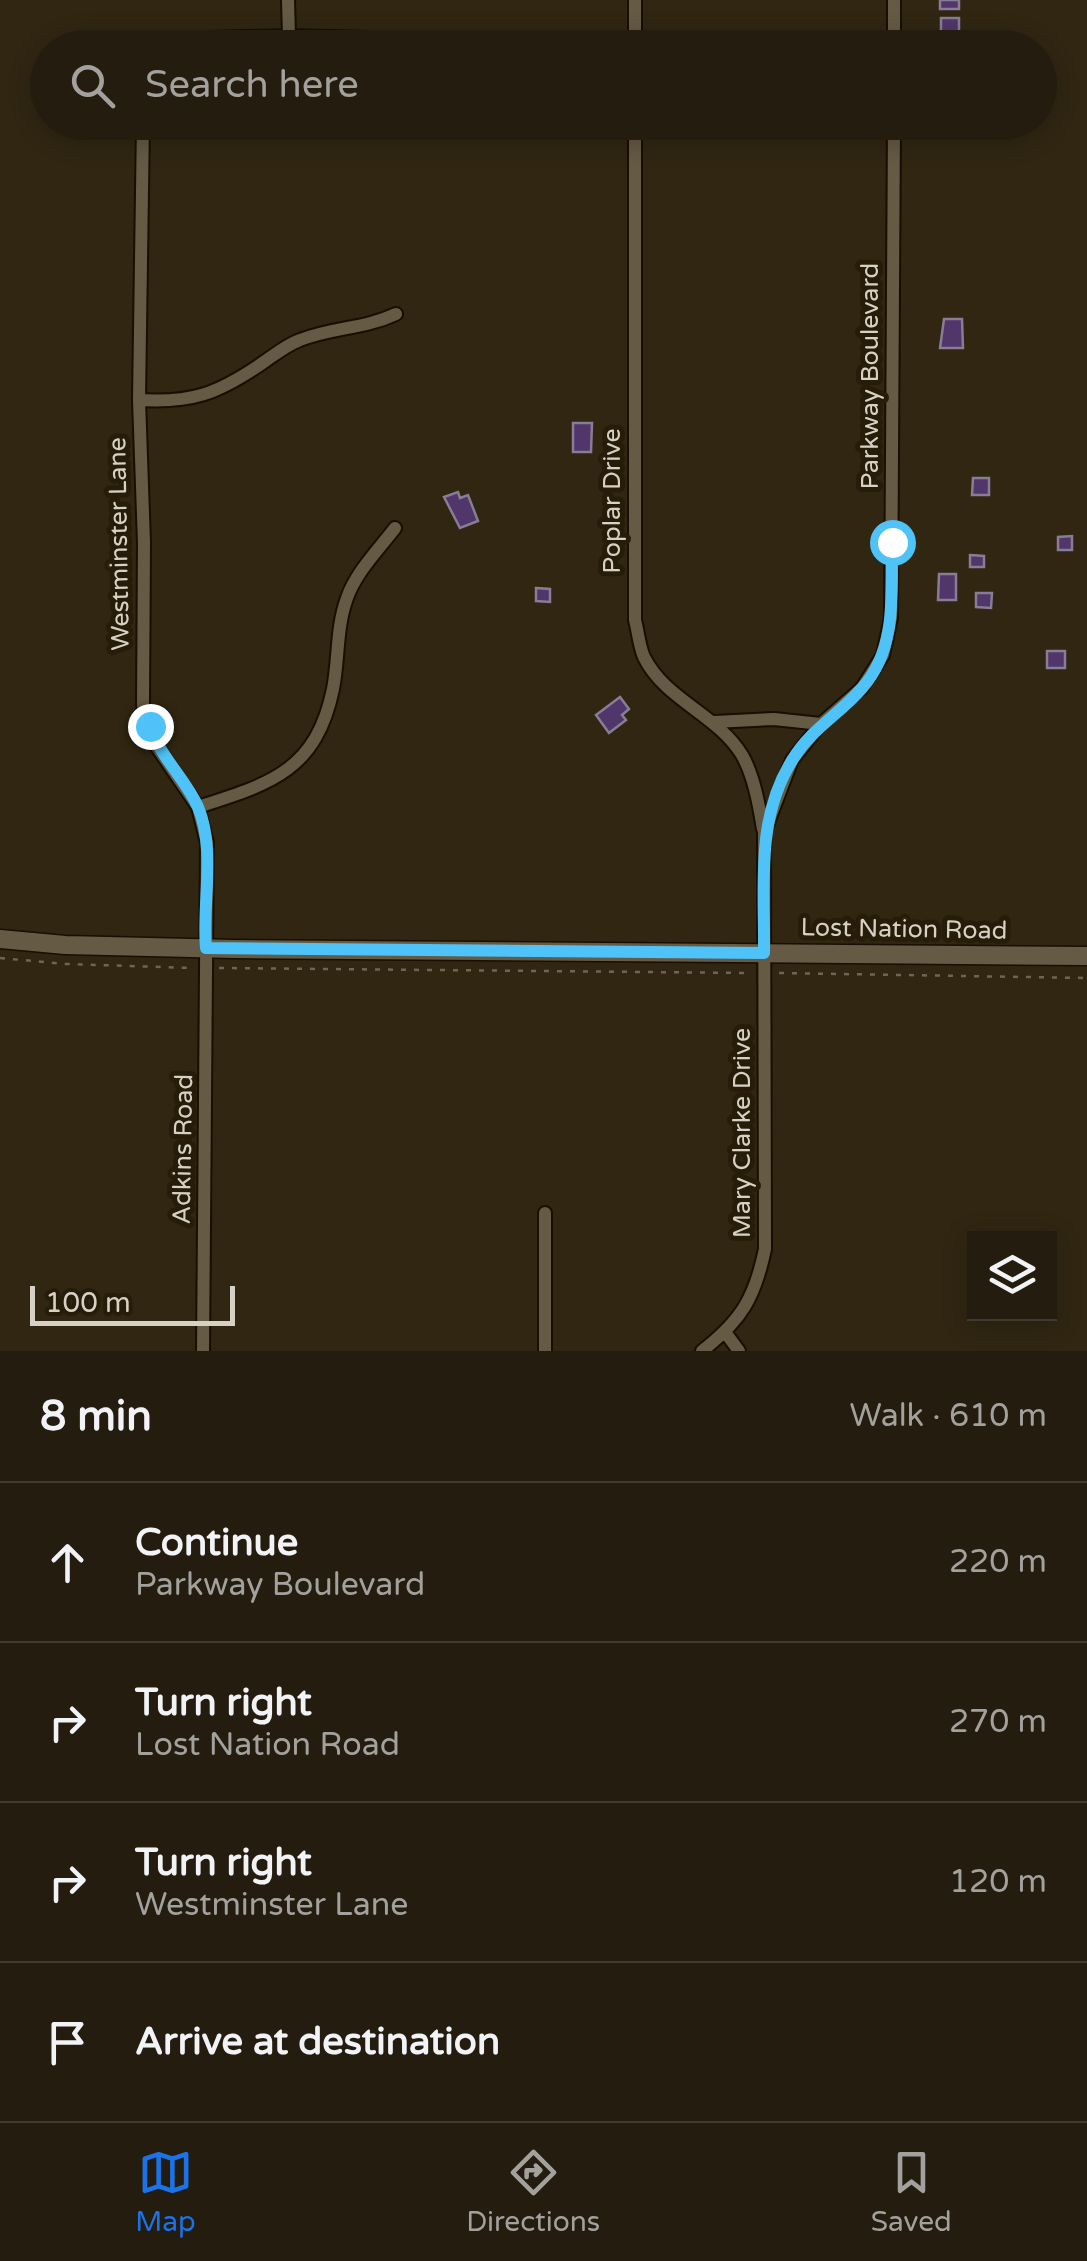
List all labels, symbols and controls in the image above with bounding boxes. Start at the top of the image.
search box [30,30,1057,140]
icon: search [65,58,120,113]
text: Search here [145,62,359,108]
street label: Parkway Boulevard [855,263,885,489]
street label: Poplar Drive [597,428,627,574]
street label: Westminster Lane [102,437,136,651]
route start [870,520,916,566]
route end [128,704,174,750]
street label: Lost Nation Road [800,912,1008,946]
street label: Mary Clarke Drive [727,1028,757,1238]
street label: Adkins Road [167,1073,199,1225]
map controls [967,1231,1057,1321]
button: layers [967,1231,1057,1321]
scale bar [30,1281,235,1326]
text: 100 m [45,1286,131,1320]
text: 8 min [40,1391,152,1442]
text: Walk · 610 m [850,1397,1047,1435]
text: Continue [135,1520,298,1566]
icon: ahead [40,1535,95,1590]
text: 220 m [949,1543,1047,1581]
text: Parkway Boulevard [135,1566,425,1604]
text: Turn right [135,1680,312,1726]
icon: right [40,1695,95,1750]
text: 270 m [949,1703,1047,1741]
text: Lost Nation Road [135,1726,400,1764]
text: Turn right [135,1840,312,1886]
icon: right [40,1855,95,1910]
text: 120 m [949,1863,1047,1901]
text: Westminster Lane [135,1886,408,1924]
icon: arrive [40,2015,95,2070]
text: Arrive at destination [135,2019,500,2065]
tab: Map [135,2145,196,2239]
tab: Directions [466,2145,600,2239]
tab: Saved [871,2145,952,2239]

